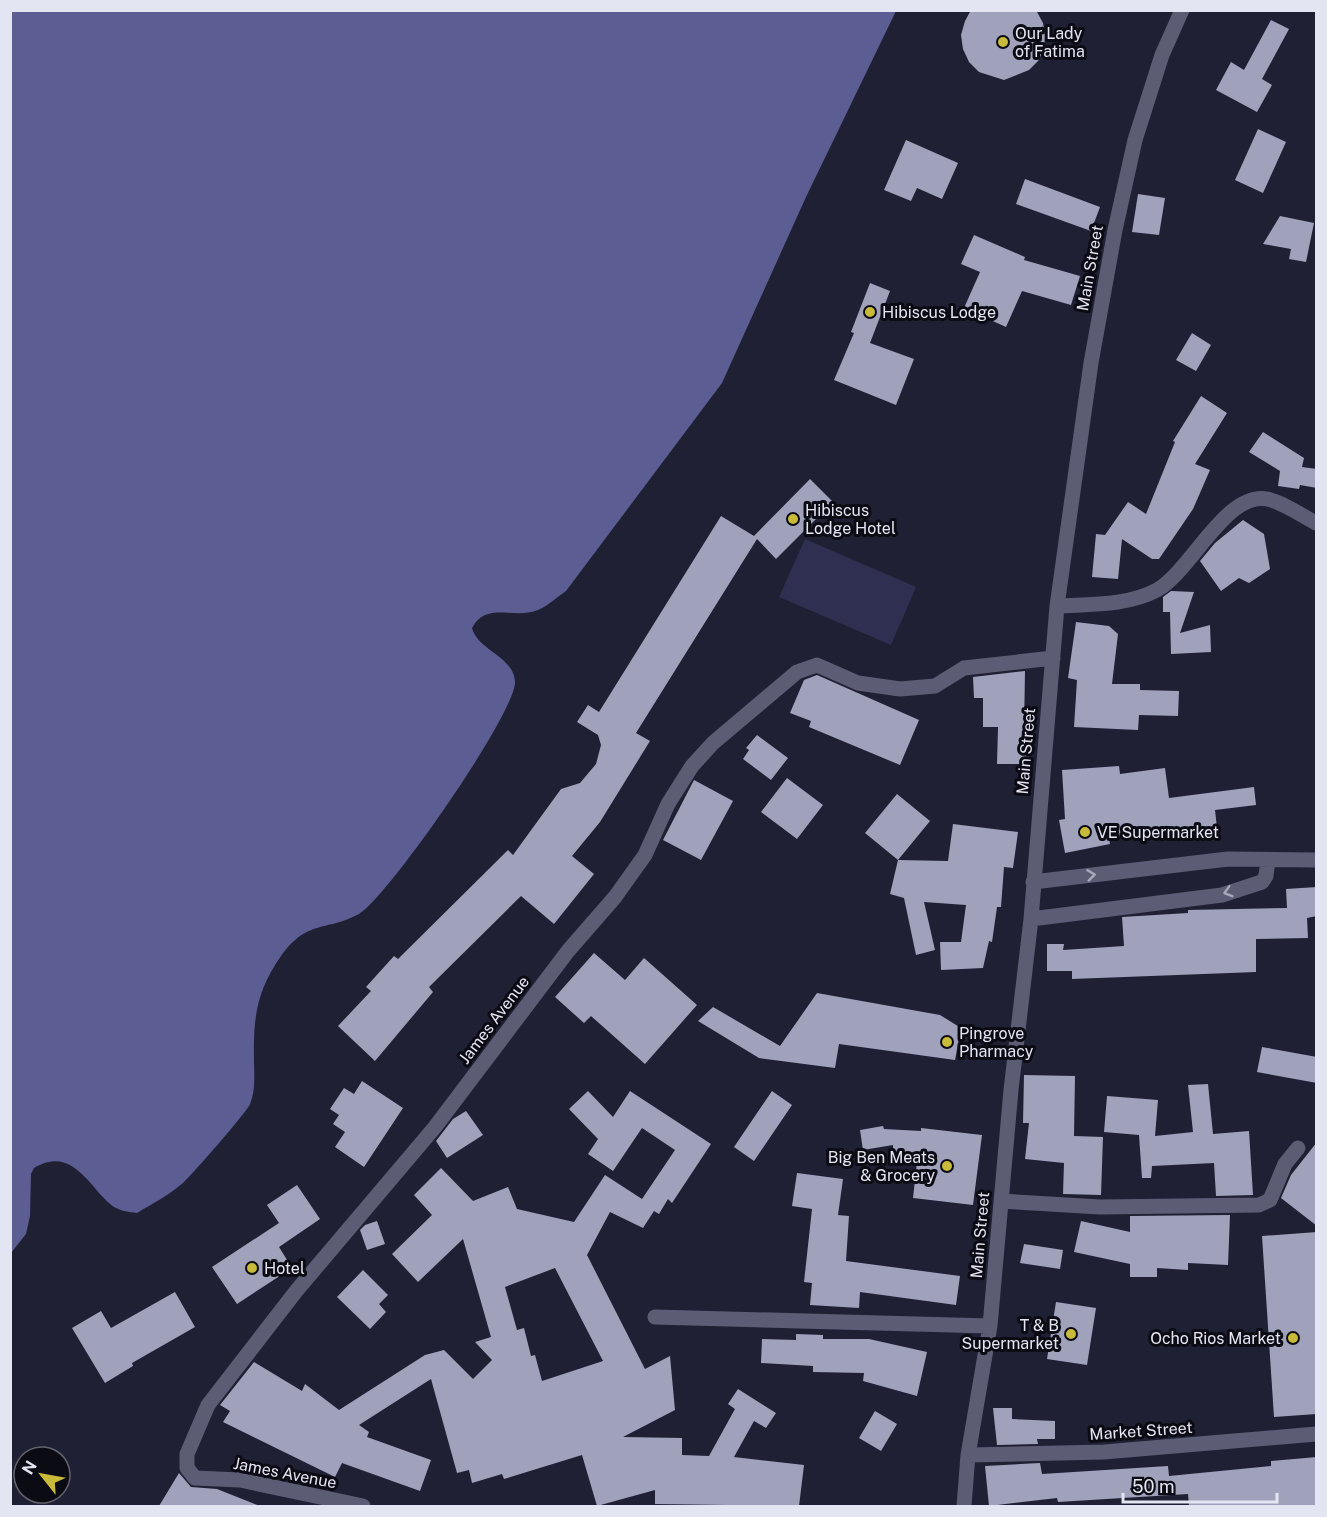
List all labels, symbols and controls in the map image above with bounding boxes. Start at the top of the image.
place label: Our Lady of Fatima [1015,24,1085,61]
marker: Our Lady of Fatima [996,35,1010,49]
street label: Main Street [1073,224,1107,312]
place label: Hibiscus Lodge [882,303,996,322]
marker: Hibiscus Lodge [863,305,877,319]
place label: Hibiscus Lodge Hotel [805,501,896,538]
marker: Hibiscus Lodge Hotel [786,512,800,526]
street label: Main Street [1013,707,1039,795]
place label: VE Supermarket [1097,823,1219,842]
marker: VE Supermarket [1078,825,1092,839]
one-way arrow [1087,869,1096,882]
one-way arrow [1223,885,1233,898]
street label: James Avenue [455,972,533,1068]
place label: Pingrove Pharmacy [959,1024,1034,1061]
marker: Pingrove Pharmacy [940,1035,954,1049]
place label: Big Ben Meats & Grocery [828,1148,935,1185]
marker: Big Ben Meats & Grocery [940,1159,954,1173]
street label: Main Street [967,1191,993,1279]
place label: Hotel [264,1259,305,1278]
marker: Hotel [245,1261,259,1275]
place label: T & B Supermarket [962,1316,1059,1353]
marker: T & B Supermarket [1064,1327,1078,1341]
place label: Ocho Rios Market [1150,1329,1281,1348]
marker: Ocho Rios Market [1286,1331,1300,1345]
street label: Market Street [1089,1418,1193,1444]
north arrow [12,1445,72,1505]
street label: James Avenue [232,1454,338,1492]
text: N [18,1457,41,1478]
scale bar [1123,1466,1278,1504]
text: 50 m [1132,1476,1175,1497]

